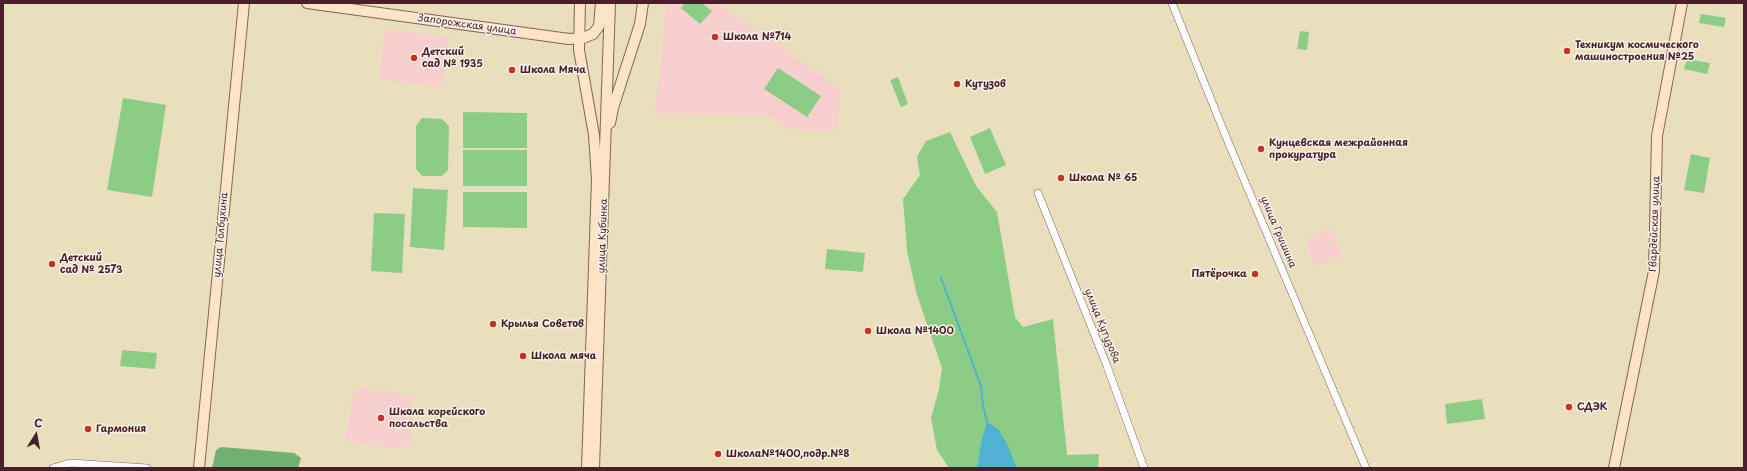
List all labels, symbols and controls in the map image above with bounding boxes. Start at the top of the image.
street label: Запорожская улица [417,12,517,38]
place label: Школа №714 [723,31,791,43]
marker: Школа №714 [710,32,720,42]
place label: Техникум космического машиностроения №25 [1575,39,1699,62]
place label: Детский сад № 1935 [422,46,483,70]
marker: Техникум космического машиностроения №25 [1562,46,1572,56]
marker: Детский сад № 1935 [409,53,419,63]
place label: Школа Мяча [520,64,586,76]
marker: Школа Мяча [507,65,517,75]
place label: Кутузов [965,78,1006,90]
marker: Кутузов [952,79,962,89]
place label: Кунцевская межрайонная прокуратура [1269,137,1408,160]
marker: Кунцевская межрайонная прокуратура [1256,144,1266,154]
place label: Школа № 65 [1069,172,1137,184]
marker: Школа № 65 [1056,173,1066,183]
street label: Гвардейская улица [1647,176,1663,272]
street label: улица Толбухина [211,192,231,278]
street label: улица Гришина [1257,194,1299,270]
street label: улица Кубинка [596,198,610,274]
place label: Детский сад № 2573 [60,252,123,276]
marker: Детский сад № 2573 [47,259,57,269]
place label: Пятёрочка [1191,268,1247,280]
marker: Пятёрочка [1250,269,1260,279]
street label: улица Кутузова [1082,287,1122,365]
place label: Крылья Советов [501,318,584,330]
marker: Крылья Советов [488,319,498,329]
place label: Школа №1400 [876,325,954,337]
marker: Школа №1400 [863,326,873,336]
place label: Школа мяча [531,350,597,362]
marker: Школа мяча [518,351,528,361]
place label: СДЭК [1577,401,1607,413]
marker: СДЭК [1564,402,1574,412]
place label: Школа корейского посольства [389,406,485,430]
marker: Школа корейского посольства [376,413,386,423]
text: С [33,414,44,432]
north arrow [16,415,56,455]
place label: Гармония [96,423,146,435]
marker: Гармония [83,424,93,434]
place label: Школа№1400,подр.№8 [726,448,850,460]
marker: Школа№1400,подр.№8 [713,449,723,459]

